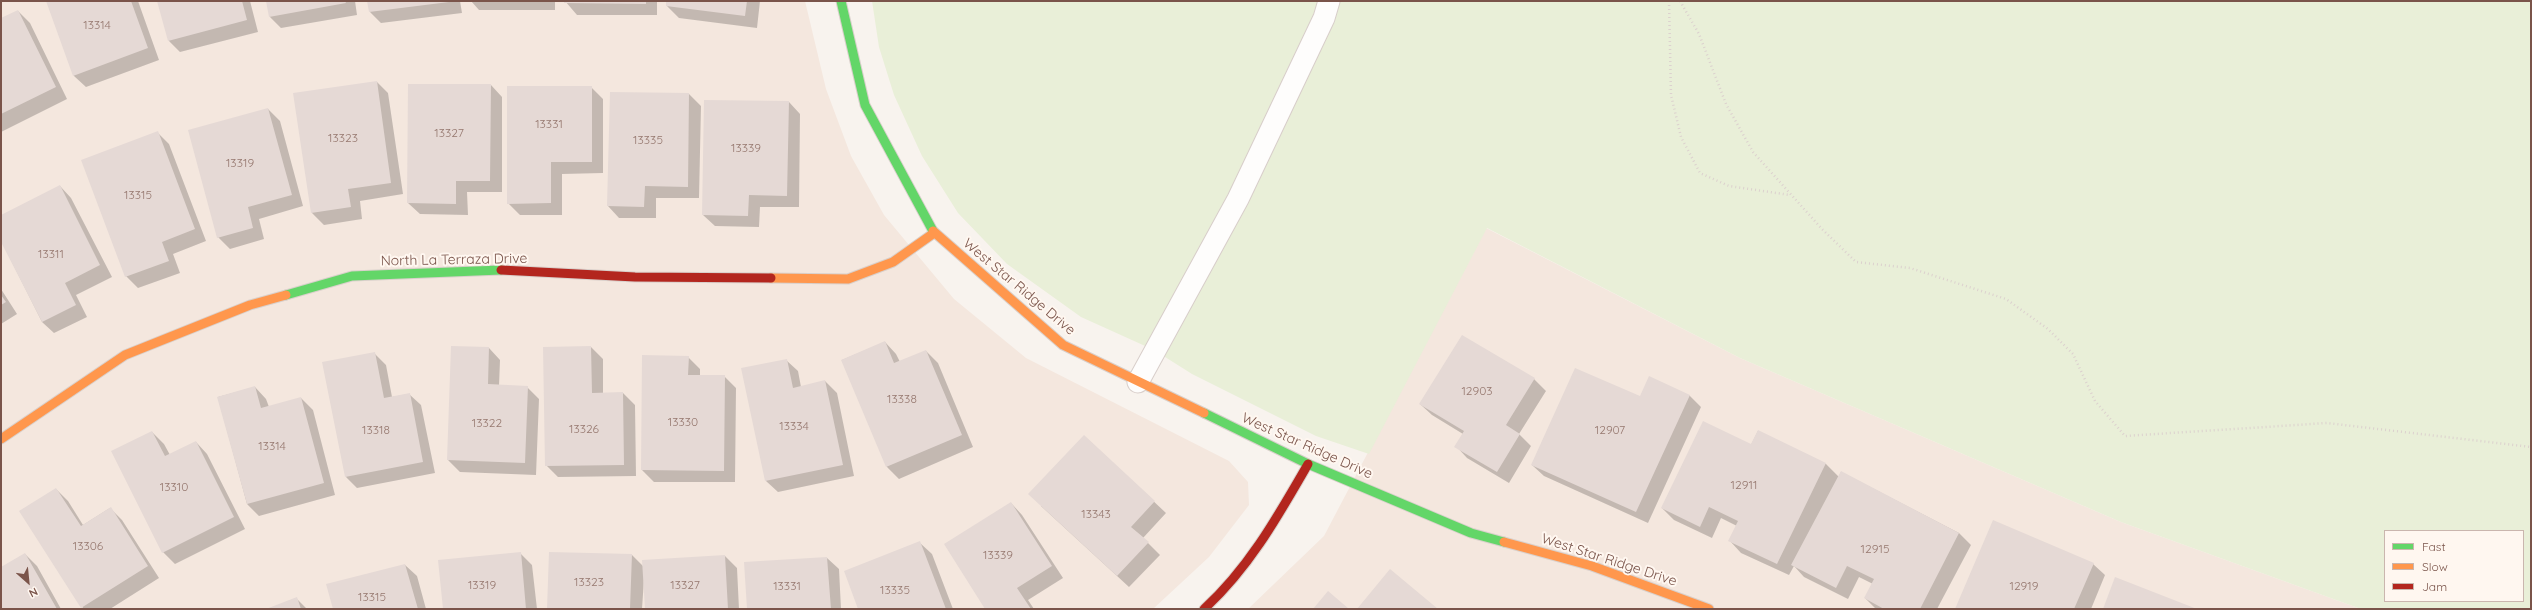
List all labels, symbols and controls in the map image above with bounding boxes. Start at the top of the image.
house number: 13314 [83,18,111,32]
house number: 13331 [535,117,563,131]
house number: 13327 [434,126,464,140]
house number: 13323 [328,131,358,145]
house number: 13335 [633,133,663,147]
house number: 13339 [731,141,761,155]
house number: 13319 [226,156,254,170]
house number: 13315 [124,188,152,202]
street label: West Star Ridge Drive [959,235,1079,339]
house number: 13311 [38,247,64,261]
street label: North La Terraza Drive [380,250,528,270]
house number: 12903 [1461,384,1493,398]
house number: 13338 [887,392,917,406]
street label: West Star Ridge Drive [1239,410,1375,482]
house number: 13330 [668,415,698,429]
house number: 13322 [472,416,502,430]
house number: 13334 [779,419,809,433]
house number: 13326 [569,422,599,436]
house number: 13318 [362,423,390,437]
house number: 12907 [1595,423,1625,437]
house number: 13314 [258,439,286,453]
house number: 12911 [1731,478,1757,492]
house number: 13310 [160,480,188,494]
house number: 13343 [1081,507,1111,521]
street label: West Star Ridge Drive [1539,530,1679,590]
legend [2384,530,2524,602]
house number: 13306 [73,539,103,553]
text: Fast [2422,539,2446,554]
house number: 12915 [1861,542,1889,556]
house number: 13339 [983,548,1013,562]
text: Slow [2422,559,2448,574]
north arrow [8,562,48,602]
house number: 13323 [574,575,604,589]
house number: 13319 [468,578,496,592]
house number: 13327 [670,578,700,592]
house number: 13331 [773,579,801,593]
house number: 12919 [2009,579,2039,593]
text: Jam [2422,579,2447,594]
house number: 13335 [880,583,910,597]
text: N [27,585,40,601]
house number: 13315 [358,590,386,604]

